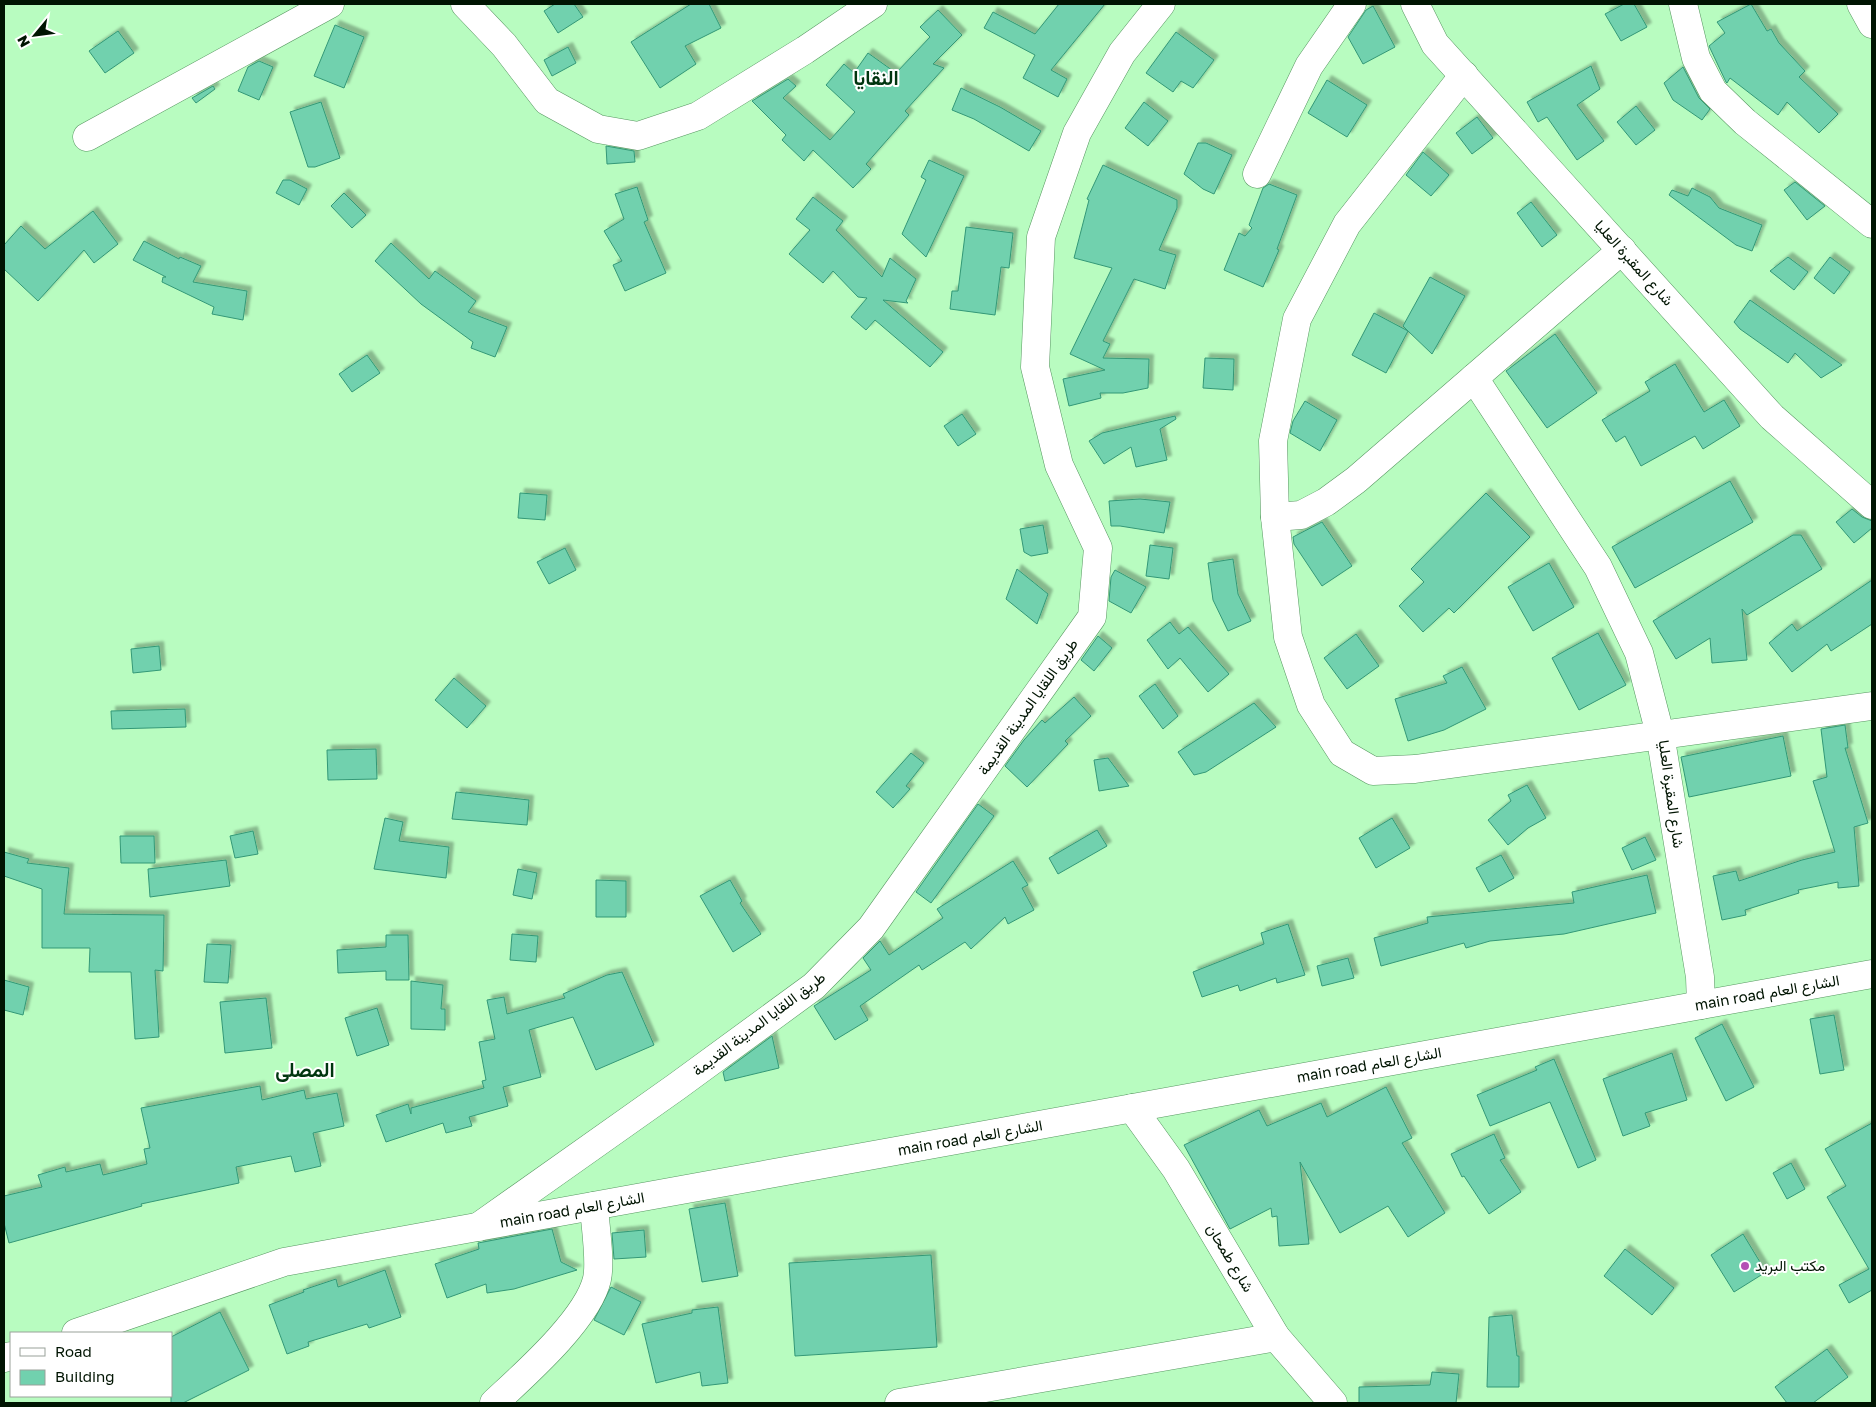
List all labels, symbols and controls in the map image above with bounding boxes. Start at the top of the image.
north arrow [10,10,60,60]
text: N [13,33,33,50]
district label: النقايا [853,65,899,90]
street label: شارع المقبرة العليا [1589,216,1678,311]
street label: طريق اللقايا المدينة القديمة [973,635,1083,779]
street label: شارع المقبرة العليا [1653,739,1689,850]
street label: طريق اللقايا المدينة القديمة [688,967,830,1081]
street label: main road الشارع العام [1693,970,1841,1017]
street label: main road الشارع العام [1295,1042,1443,1089]
district label: المصلى [275,1057,335,1082]
street label: main road الشارع العام [896,1115,1044,1162]
street label: main road الشارع العام [498,1187,646,1234]
street label: شارع طمحان [1201,1220,1258,1297]
place label: مكتب البريد [1755,1256,1825,1275]
marker: مكتب البريد [1739,1260,1751,1272]
legend [10,1332,172,1397]
text: Road [55,1342,92,1360]
text: Building [55,1367,115,1385]

